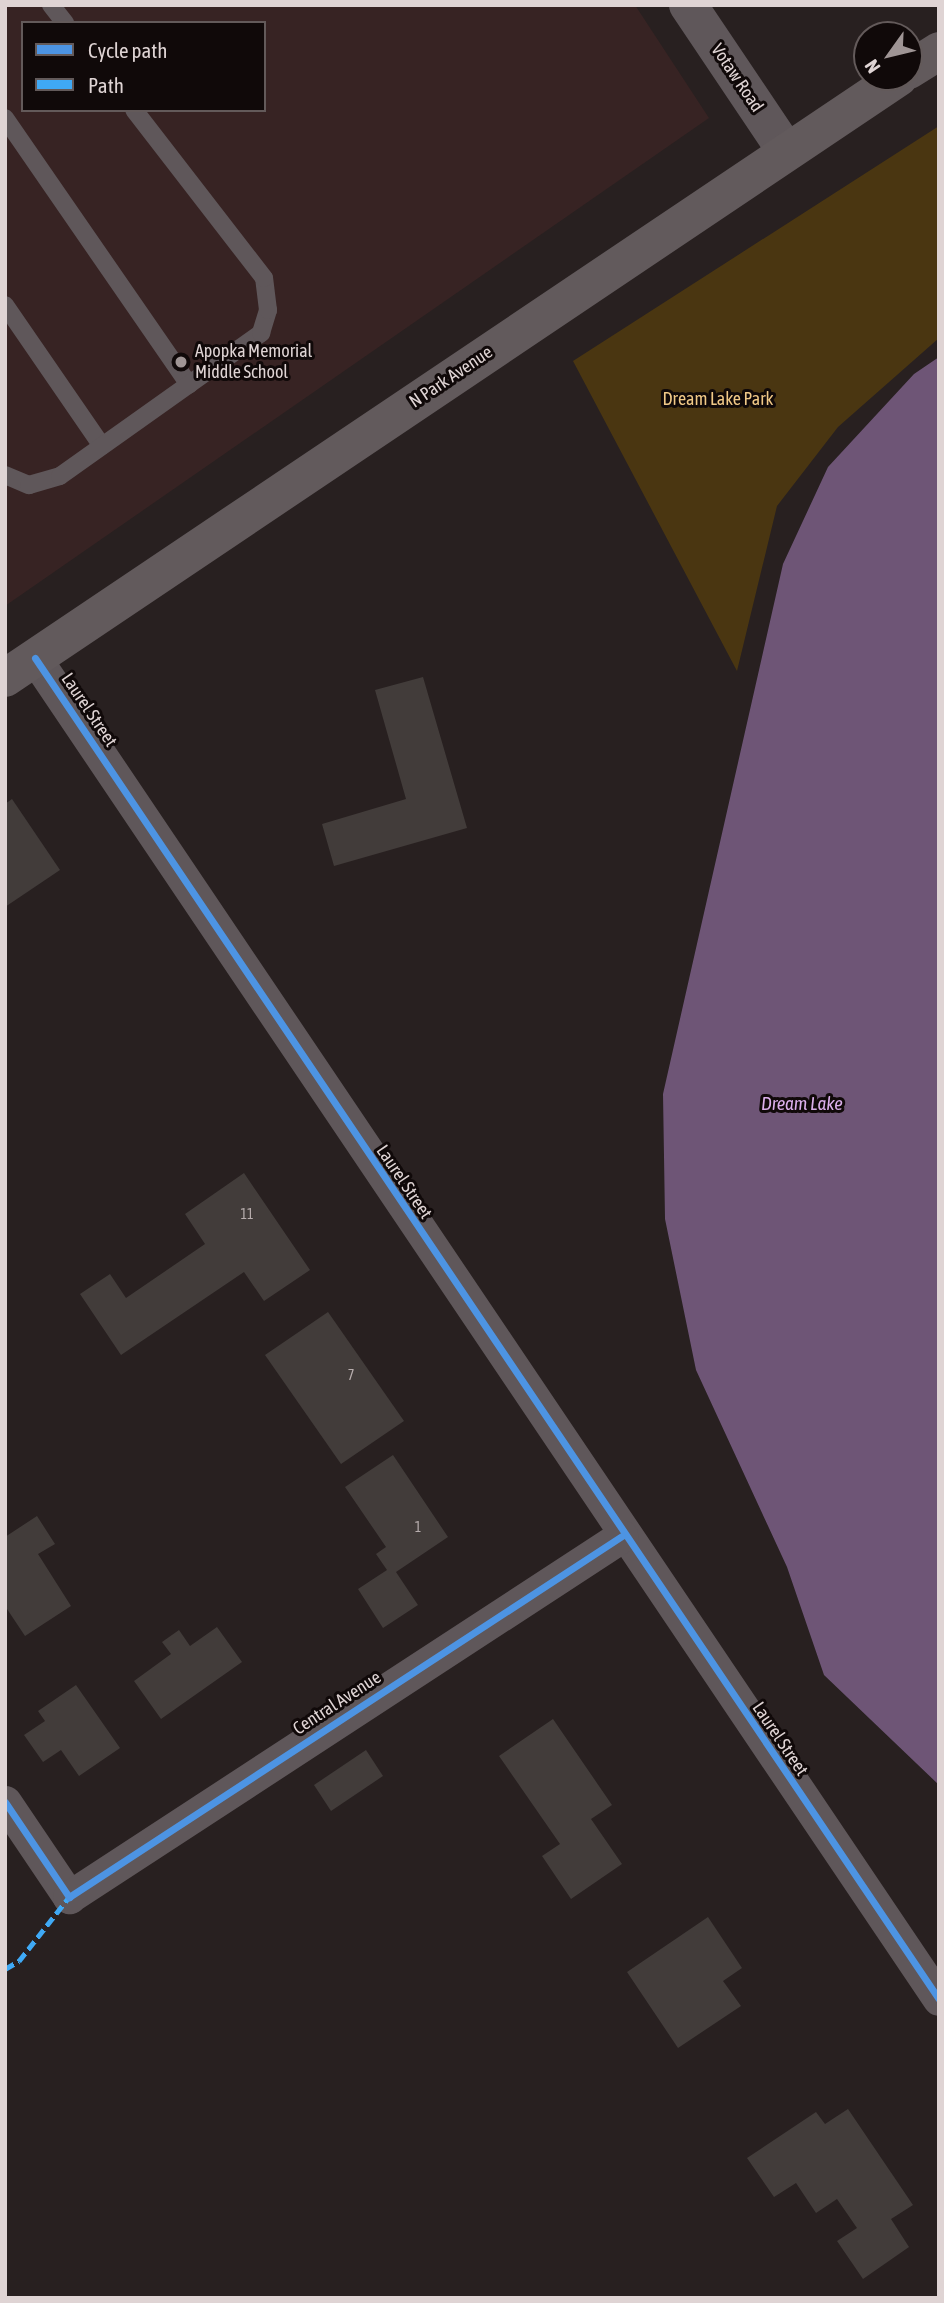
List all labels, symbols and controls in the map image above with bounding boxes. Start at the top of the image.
legend [21,21,266,112]
north arrow [853,21,923,91]
text: Cycle path [88,38,167,62]
street label: Votaw Road [706,40,768,116]
text: N [860,56,885,77]
text: Path [88,73,124,97]
place label: Apopka Memorial Middle School [195,341,312,384]
street label: N Park Avenue [405,341,497,413]
marker: Apopka Memorial Middle School [173,354,189,370]
park label: Dream Lake Park [663,388,773,410]
street label: Laurel Street [56,669,122,751]
water label: Dream Lake [761,1093,843,1115]
street label: Laurel Street [371,1141,437,1223]
house number: 11 [240,1206,254,1222]
house number: 7 [348,1367,354,1383]
house number: 1 [415,1519,421,1535]
street label: Central Avenue [289,1667,385,1739]
street label: Laurel Street [747,1698,813,1780]

